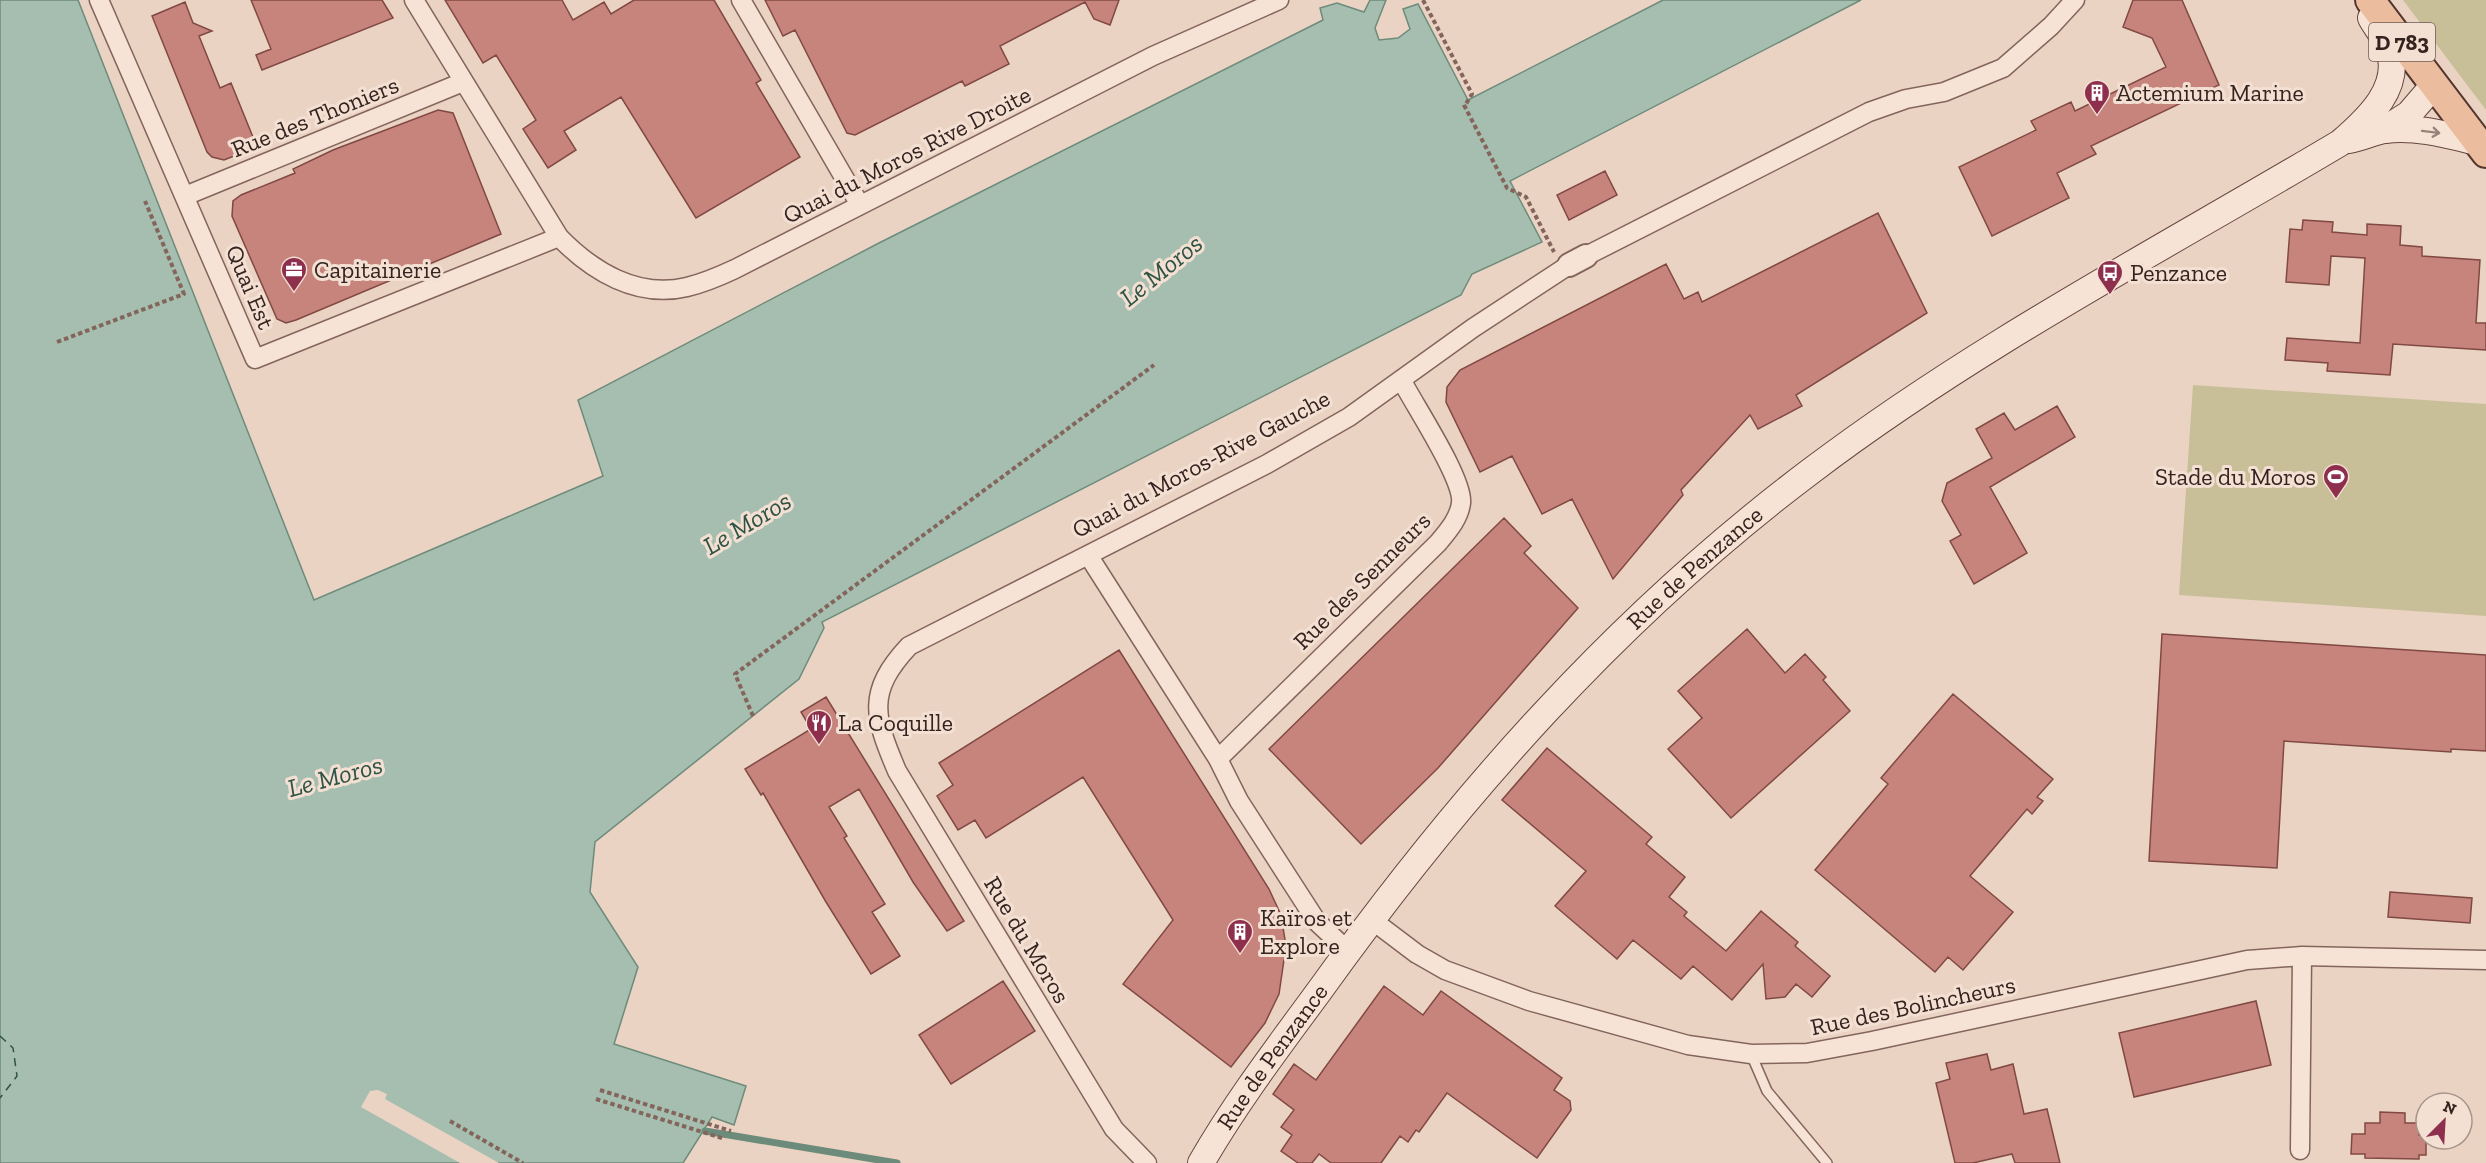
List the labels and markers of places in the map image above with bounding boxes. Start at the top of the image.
building icon: Actemium Marine [2082,78,2112,116]
place label: Actemium Marine [2116,78,2304,107]
office icon: Capitainerie [279,255,309,293]
place label: Capitainerie [314,255,441,284]
bus stop icon: Penzance [2095,258,2125,296]
place label: Penzance [2130,258,2227,287]
place label: Stade du Moros [2155,462,2316,491]
sports icon: Stade du Moros [2321,462,2351,500]
restaurant icon: La Coquille [804,708,834,746]
place label: La Coquille [838,708,953,737]
place label: Kaïros et Explore [1260,903,1352,960]
building icon: Kaïros et Explore [1225,917,1255,955]

